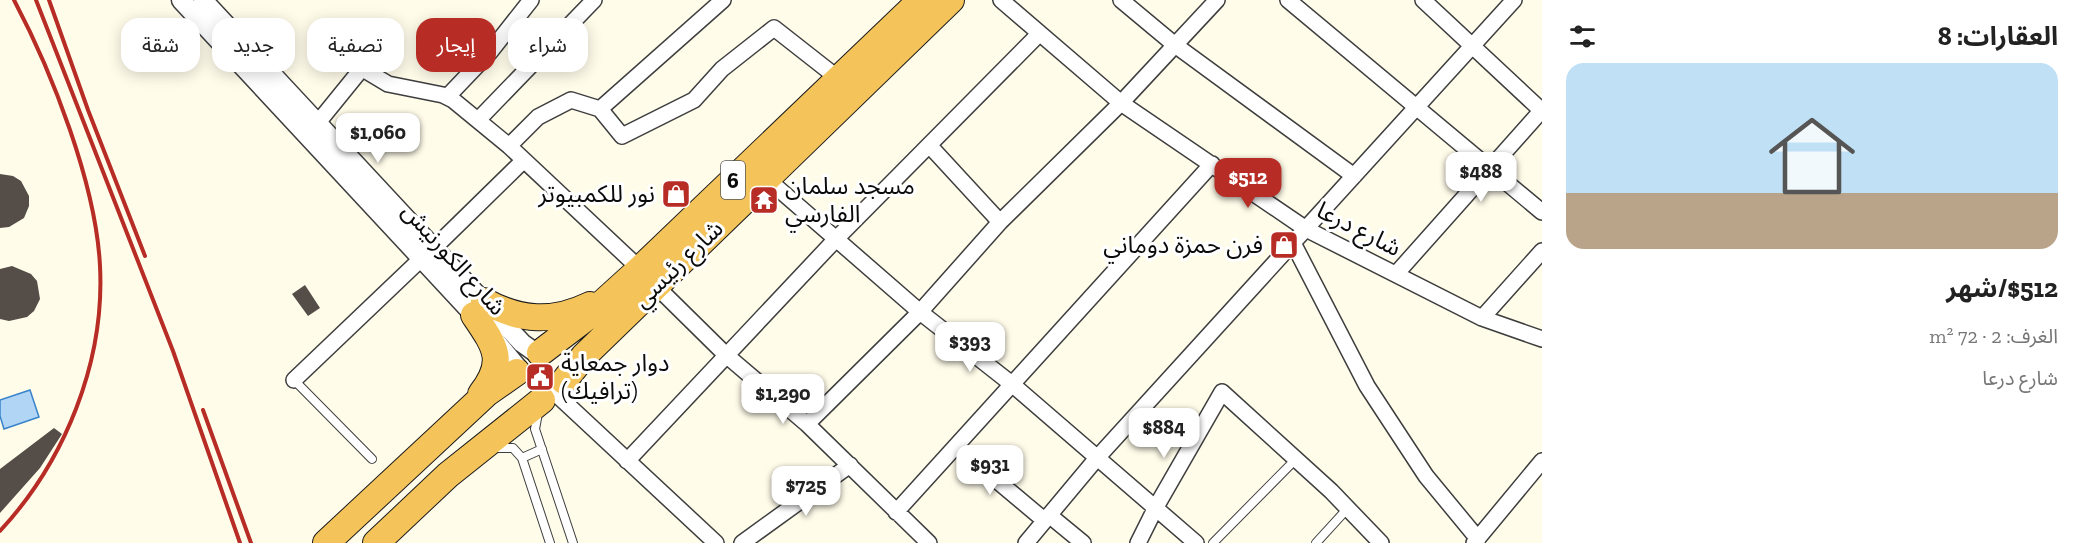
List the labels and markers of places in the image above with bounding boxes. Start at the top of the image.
pin: $1,060 [329,113,427,164]
pin: $488 [1445,152,1517,203]
pin: $512 [1212,158,1284,209]
place label: مسجد سلمان الفارسي [785,171,915,233]
shop icon: نور للكمبيوتر [660,178,692,210]
place label: نور للكمبيوتر [537,179,655,208]
temple icon: مسجد سلمان الفارسي [748,184,780,216]
shop icon: فرن حمزة دوماني [1268,229,1300,261]
place label: فرن حمزة دوماني [1103,230,1263,264]
pin: $393 [934,322,1006,373]
place label: دوار جمعاية (ترافيك) [561,348,669,405]
public building icon: دوار جمعاية (ترافيك) [524,361,556,393]
pin: $1,290 [734,374,832,425]
pin: $884 [1128,408,1200,459]
pin: $931 [954,445,1026,496]
pin: $725 [770,466,842,517]

